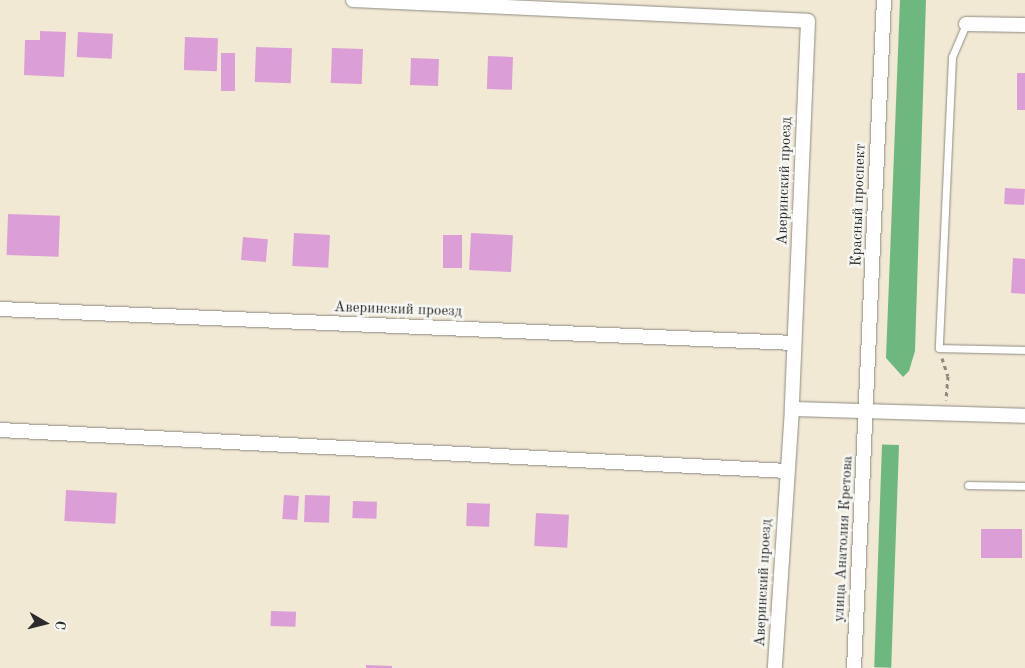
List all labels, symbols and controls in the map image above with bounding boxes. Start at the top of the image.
street label: Аверинский проезд [774,117,796,245]
street label: Красный проспект [848,143,870,267]
street label: Аверинский проезд [334,299,462,321]
street label: улица Анатолия Кретова [831,455,857,623]
street label: Аверинский проезд [752,519,776,647]
north arrow [20,598,70,648]
text: С [52,620,67,631]

